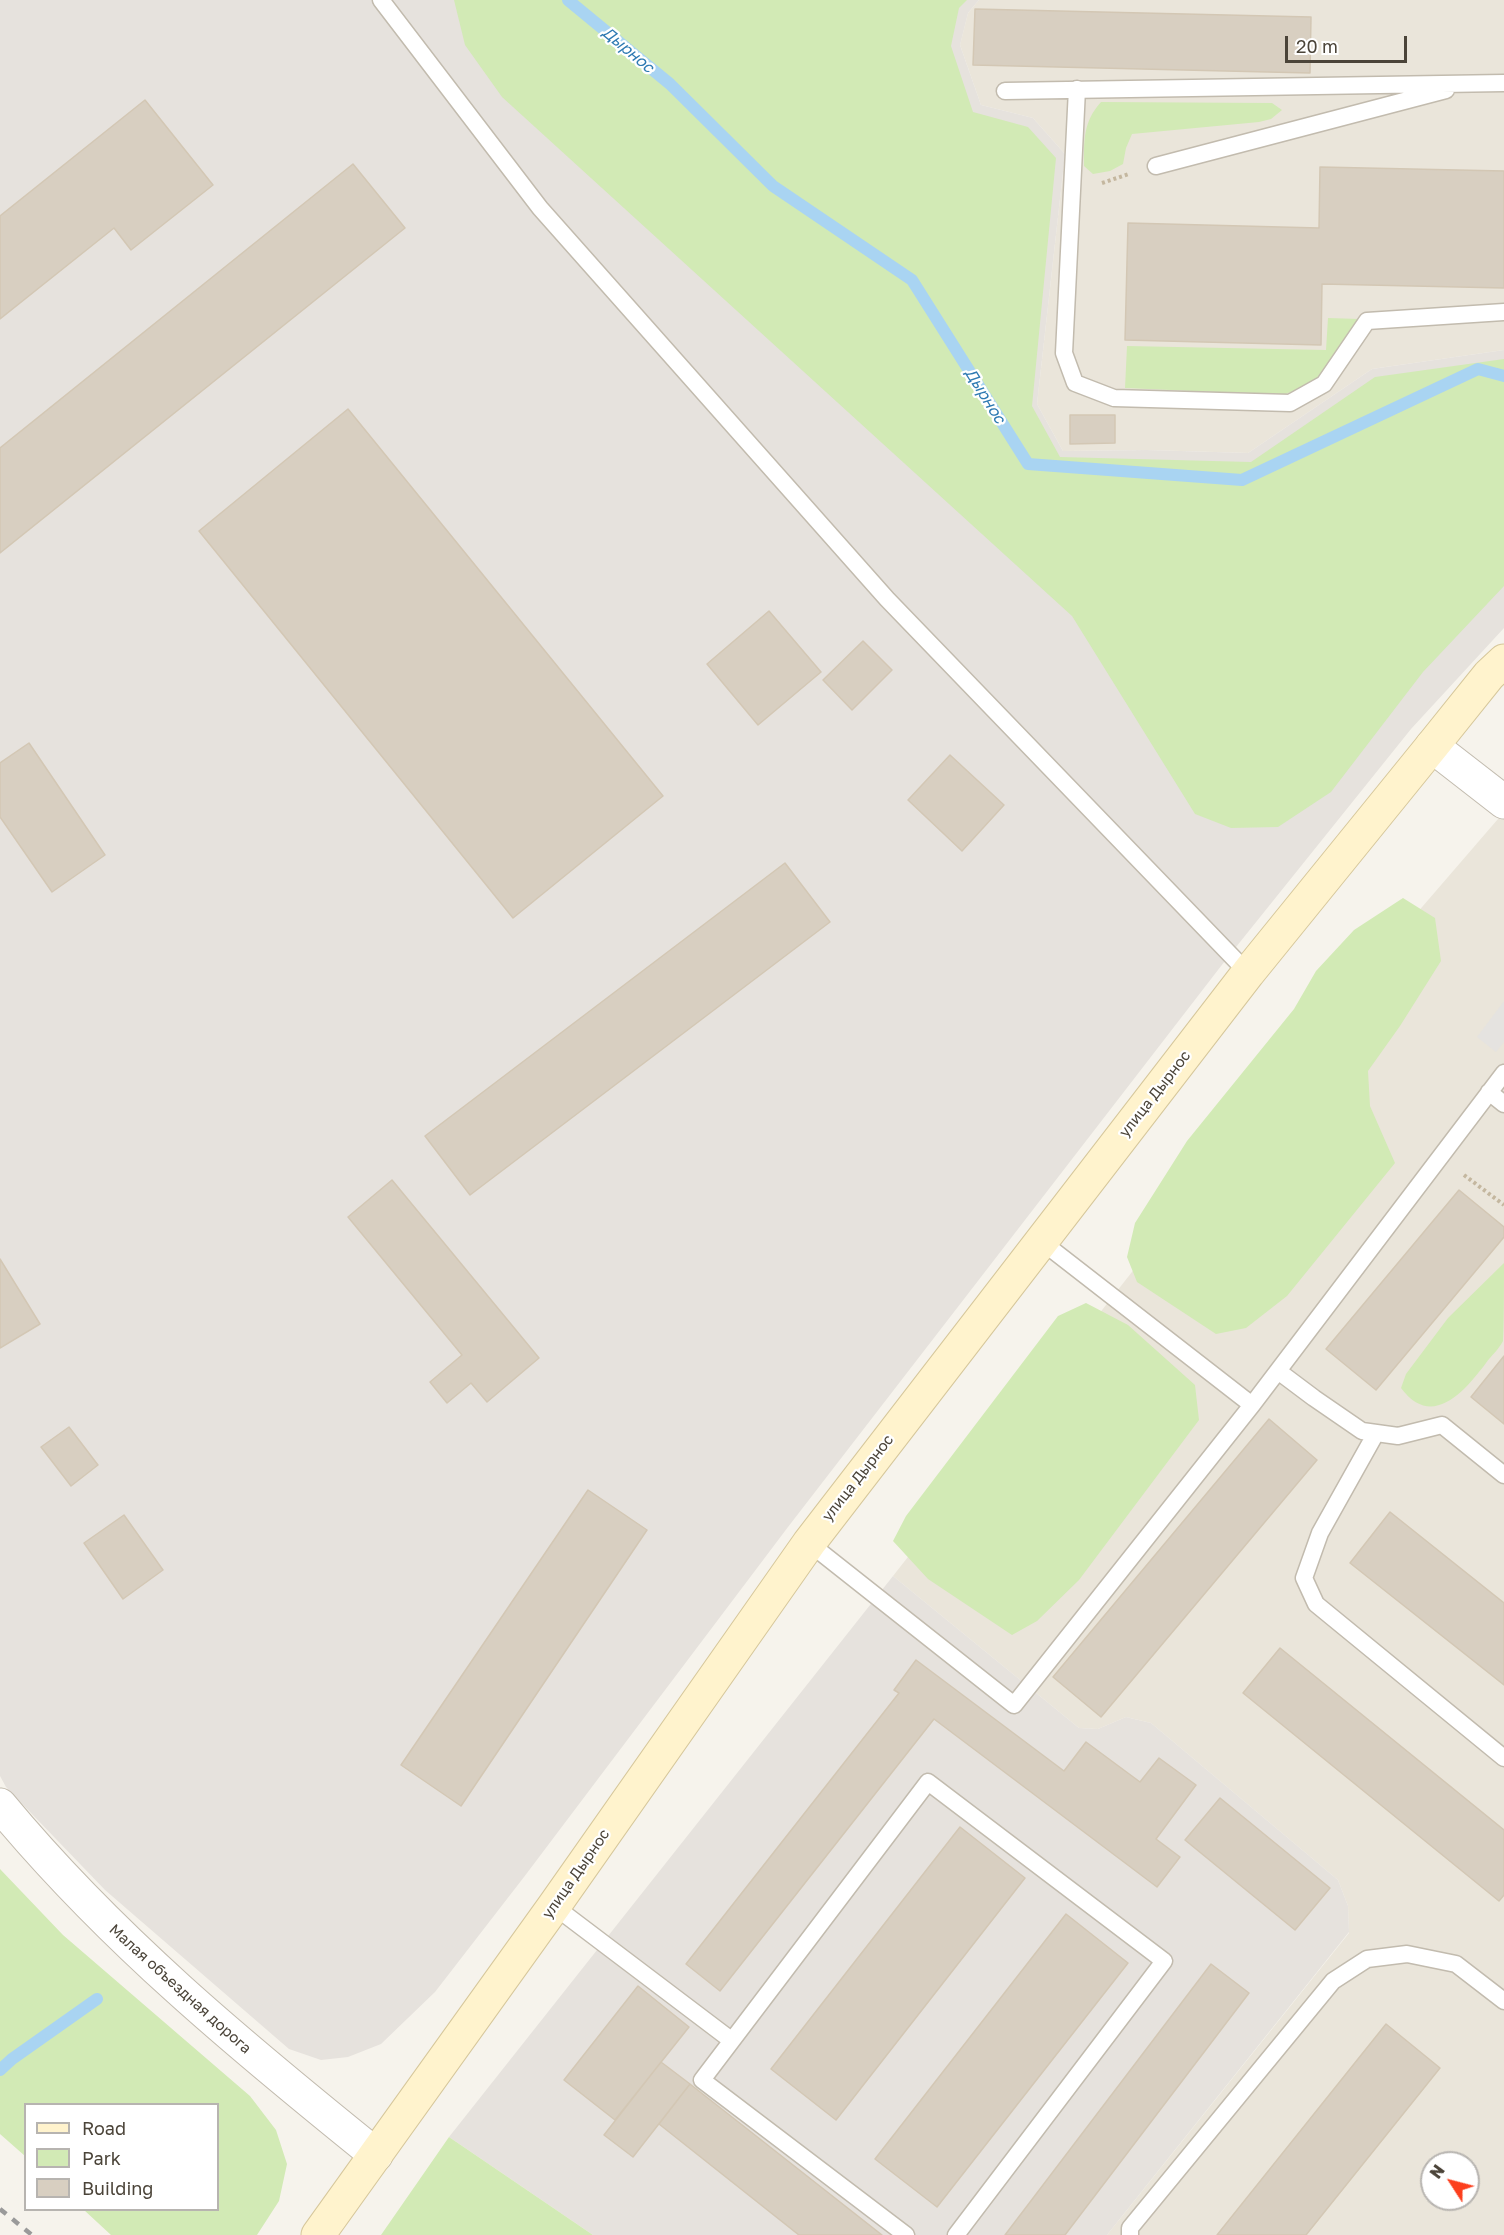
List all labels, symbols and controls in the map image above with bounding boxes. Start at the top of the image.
water label: Дырнос [598,23,658,77]
scale bar [1288,24,1410,62]
text: 20 m [1296,35,1338,57]
water label: Дырнос [961,365,1009,427]
street label: улица Дырнос [1116,1047,1194,1141]
street label: улица Дырнос [819,1431,897,1525]
street label: улица Дырнос [538,1826,614,1922]
street label: Малая объездная дорога [105,1920,255,2058]
legend [24,2103,219,2211]
text: Road [82,2117,126,2139]
text: Park [82,2147,121,2169]
north arrow [1420,2151,1480,2211]
text: N [1425,2161,1449,2182]
text: Building [82,2177,153,2199]

